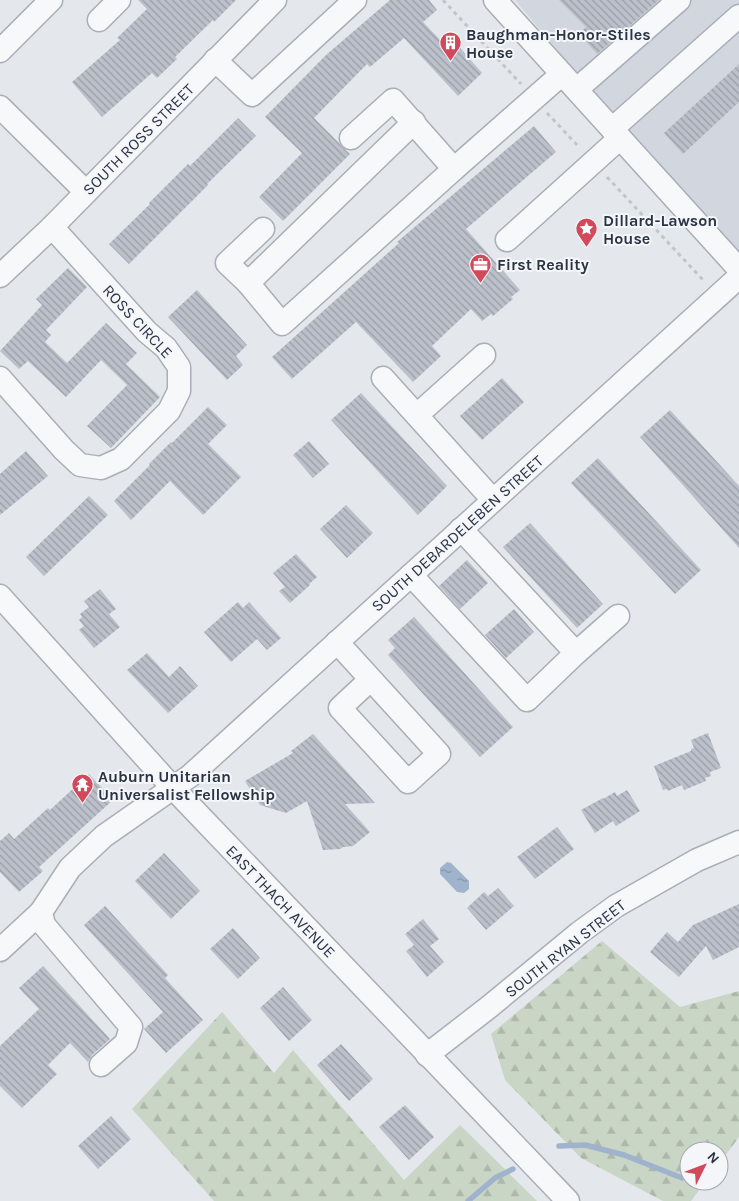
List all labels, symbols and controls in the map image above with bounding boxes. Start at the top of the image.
place label: Baughman-Honor-Stiles House [466,25,651,62]
building icon: Baughman-Honor-Stiles House [438,31,462,62]
street label: SOUTH ROSS STREET [79,80,198,199]
place label: Dillard-Lawson House [603,211,717,248]
place icon: Dillard-Lawson House [575,217,599,248]
office icon: First Reality [469,252,493,283]
place label: First Reality [497,255,589,274]
street label: ROSS CIRCLE [99,281,177,362]
street label: SOUTH DEBARDELEBEN STREET [368,451,547,616]
place label: Auburn Unitarian Universalist Fellowship [98,767,275,804]
temple icon: Auburn Unitarian Universalist Fellowship [70,773,94,804]
street label: EAST THACH AVENUE [222,841,339,962]
street label: SOUTH RYAN STREET [501,895,629,1001]
north arrow [679,1141,729,1191]
text: N [704,1148,723,1167]

